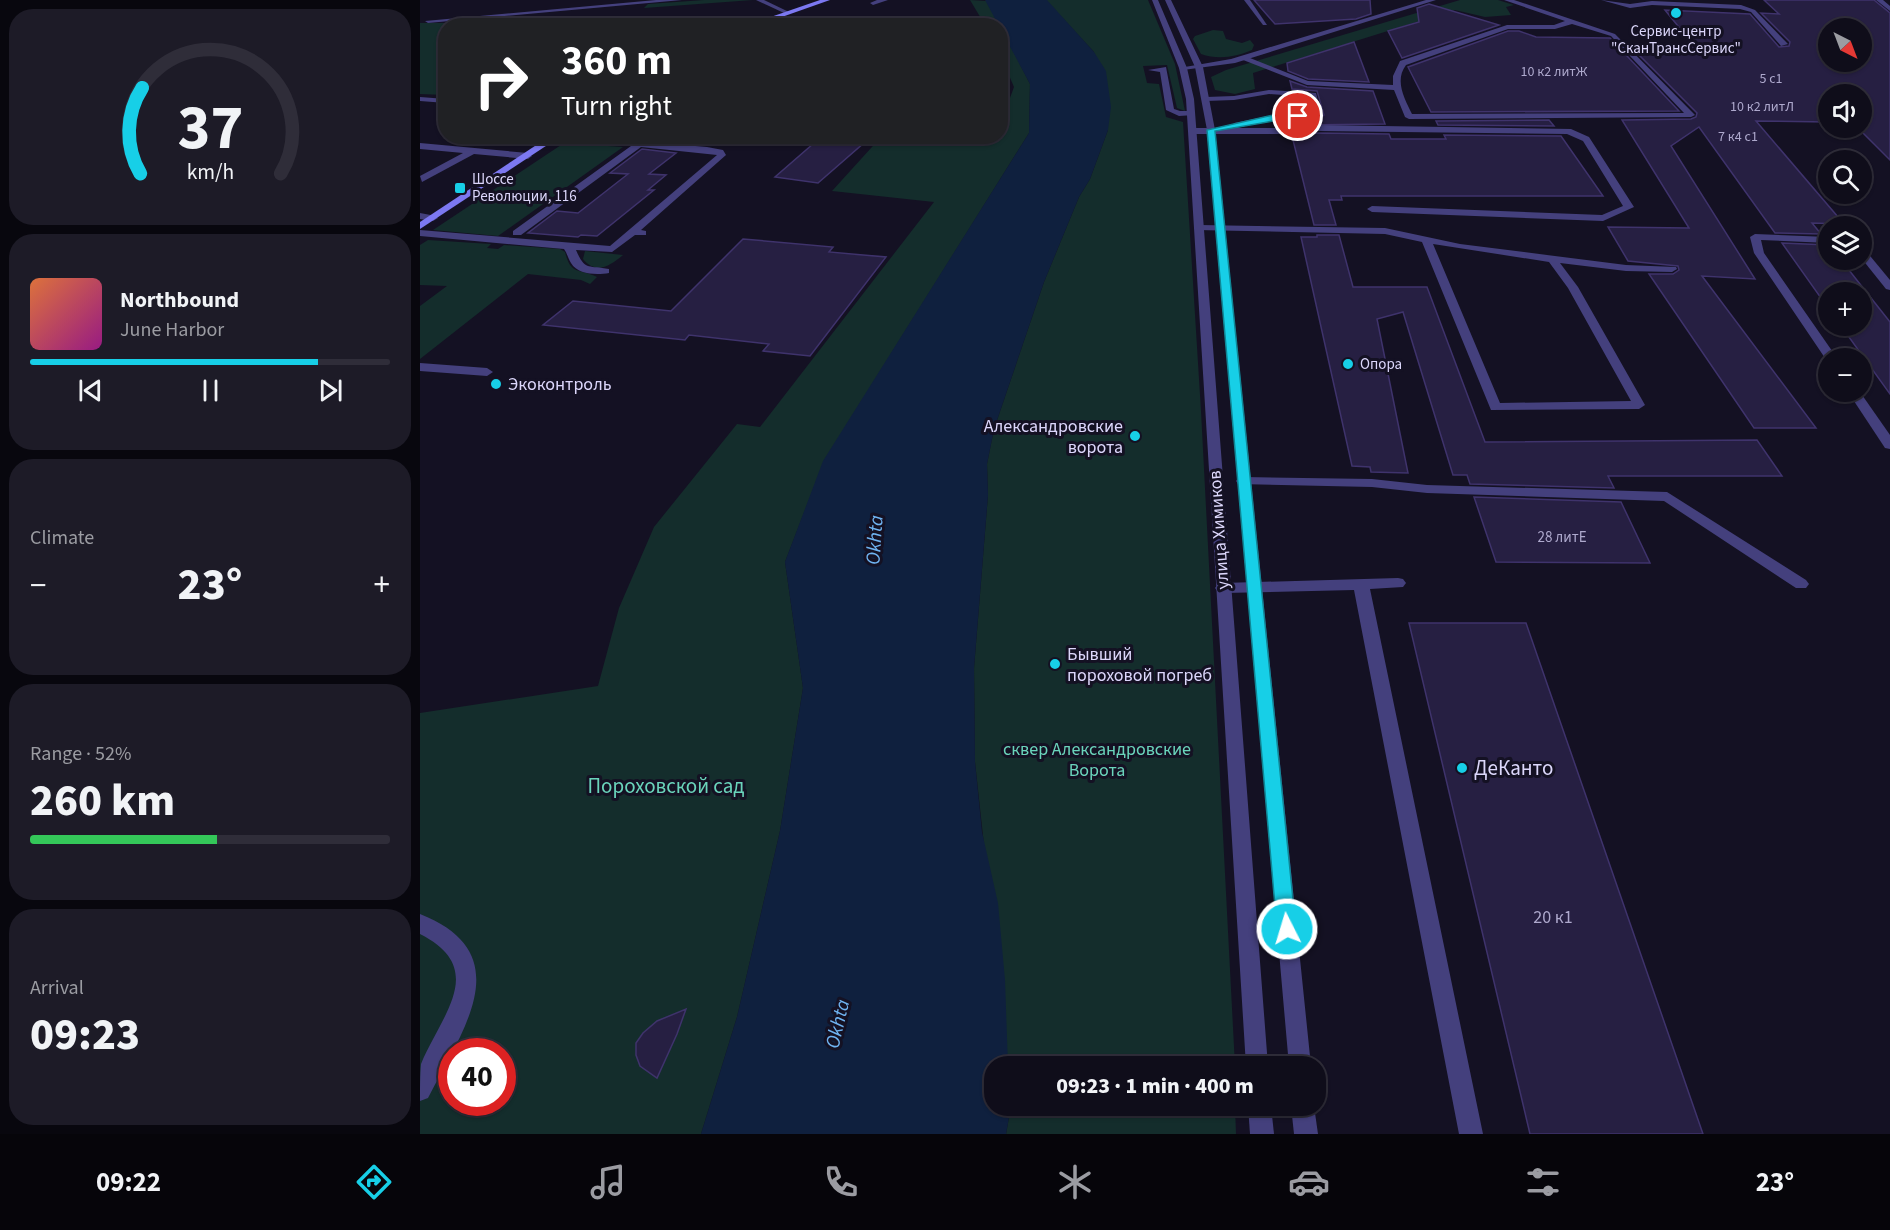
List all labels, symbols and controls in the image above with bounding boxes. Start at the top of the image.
marker: Сервис-центр "СканТрансСервис" [1669,6,1683,20]
north arrow [1818,18,1872,72]
map controls [1818,18,1872,402]
place label: Сервис-центр "СканТрансСервис" [1611,21,1741,59]
text: 360 m [561,31,672,91]
icon: right [462,42,540,120]
house number: 10 к2 литЖ [1521,62,1588,82]
house number: 5 с1 [1759,69,1783,89]
text: 37 [177,84,243,173]
button: sound [1818,84,1872,138]
text: Turn right [561,87,672,126]
pin [1272,90,1323,141]
house number: 10 к2 литЛ [1730,97,1794,117]
icon: arrive [1281,99,1314,132]
house number: 7 к4 с1 [1718,127,1758,147]
button: search [1818,150,1872,204]
text: km/h [186,157,234,188]
place label: Шоссе Революции, 116 [472,169,577,207]
marker: Шоссе Революции, 116 [453,181,467,195]
button: layers [1818,216,1872,270]
button: + [1818,282,1872,336]
text: Northbound [120,284,239,316]
text: June Harbor [120,316,224,344]
button: − [1818,348,1872,402]
place label: Опора [1360,354,1402,375]
marker: Опора [1341,357,1355,371]
place label: Экоконтроль [508,372,612,397]
icon: previous [74,374,107,407]
icon: pause [194,374,227,407]
icon: next [314,374,347,407]
marker: Экоконтроль [489,377,503,391]
place label: Александровские ворота [984,414,1123,460]
marker: Александровские ворота [1128,429,1142,443]
street label: улица Химиков [1202,470,1236,590]
water label: Okhta [859,514,891,566]
text: Climate [30,524,94,552]
house number: 28 литЕ [1537,527,1587,548]
text: 23° [178,553,242,617]
text: − [30,562,46,609]
text: + [374,562,390,609]
place label: Бывший пороховой погреб [1067,642,1212,688]
marker: Бывший пороховой погреб [1048,657,1062,671]
park label: сквер Александровские Ворота [1003,737,1191,783]
text: Range · 52% [30,740,131,768]
place label: ДеКанто [1474,753,1553,783]
marker: ДеКанто [1455,761,1469,775]
text: 260 km [30,769,175,833]
park label: Пороховской сад [588,771,744,801]
position arrow [1255,897,1319,961]
house number: 20 к1 [1533,905,1573,930]
text: Arrival [30,974,84,1002]
water label: Okhta [819,996,857,1051]
text: 09:23 [30,1003,140,1067]
speed limit sign: 40 [438,1038,516,1116]
text: 09:23 · 1 min · 400 m [1056,1070,1254,1102]
icon: directions [353,1161,395,1203]
icon: music [587,1161,629,1203]
icon: phone [820,1161,862,1203]
icon: climate [1054,1161,1096,1203]
icon: car [1288,1161,1330,1203]
icon: filters [1522,1161,1564,1203]
text: 09:22 [96,1163,161,1202]
text: 23° [1756,1163,1794,1202]

